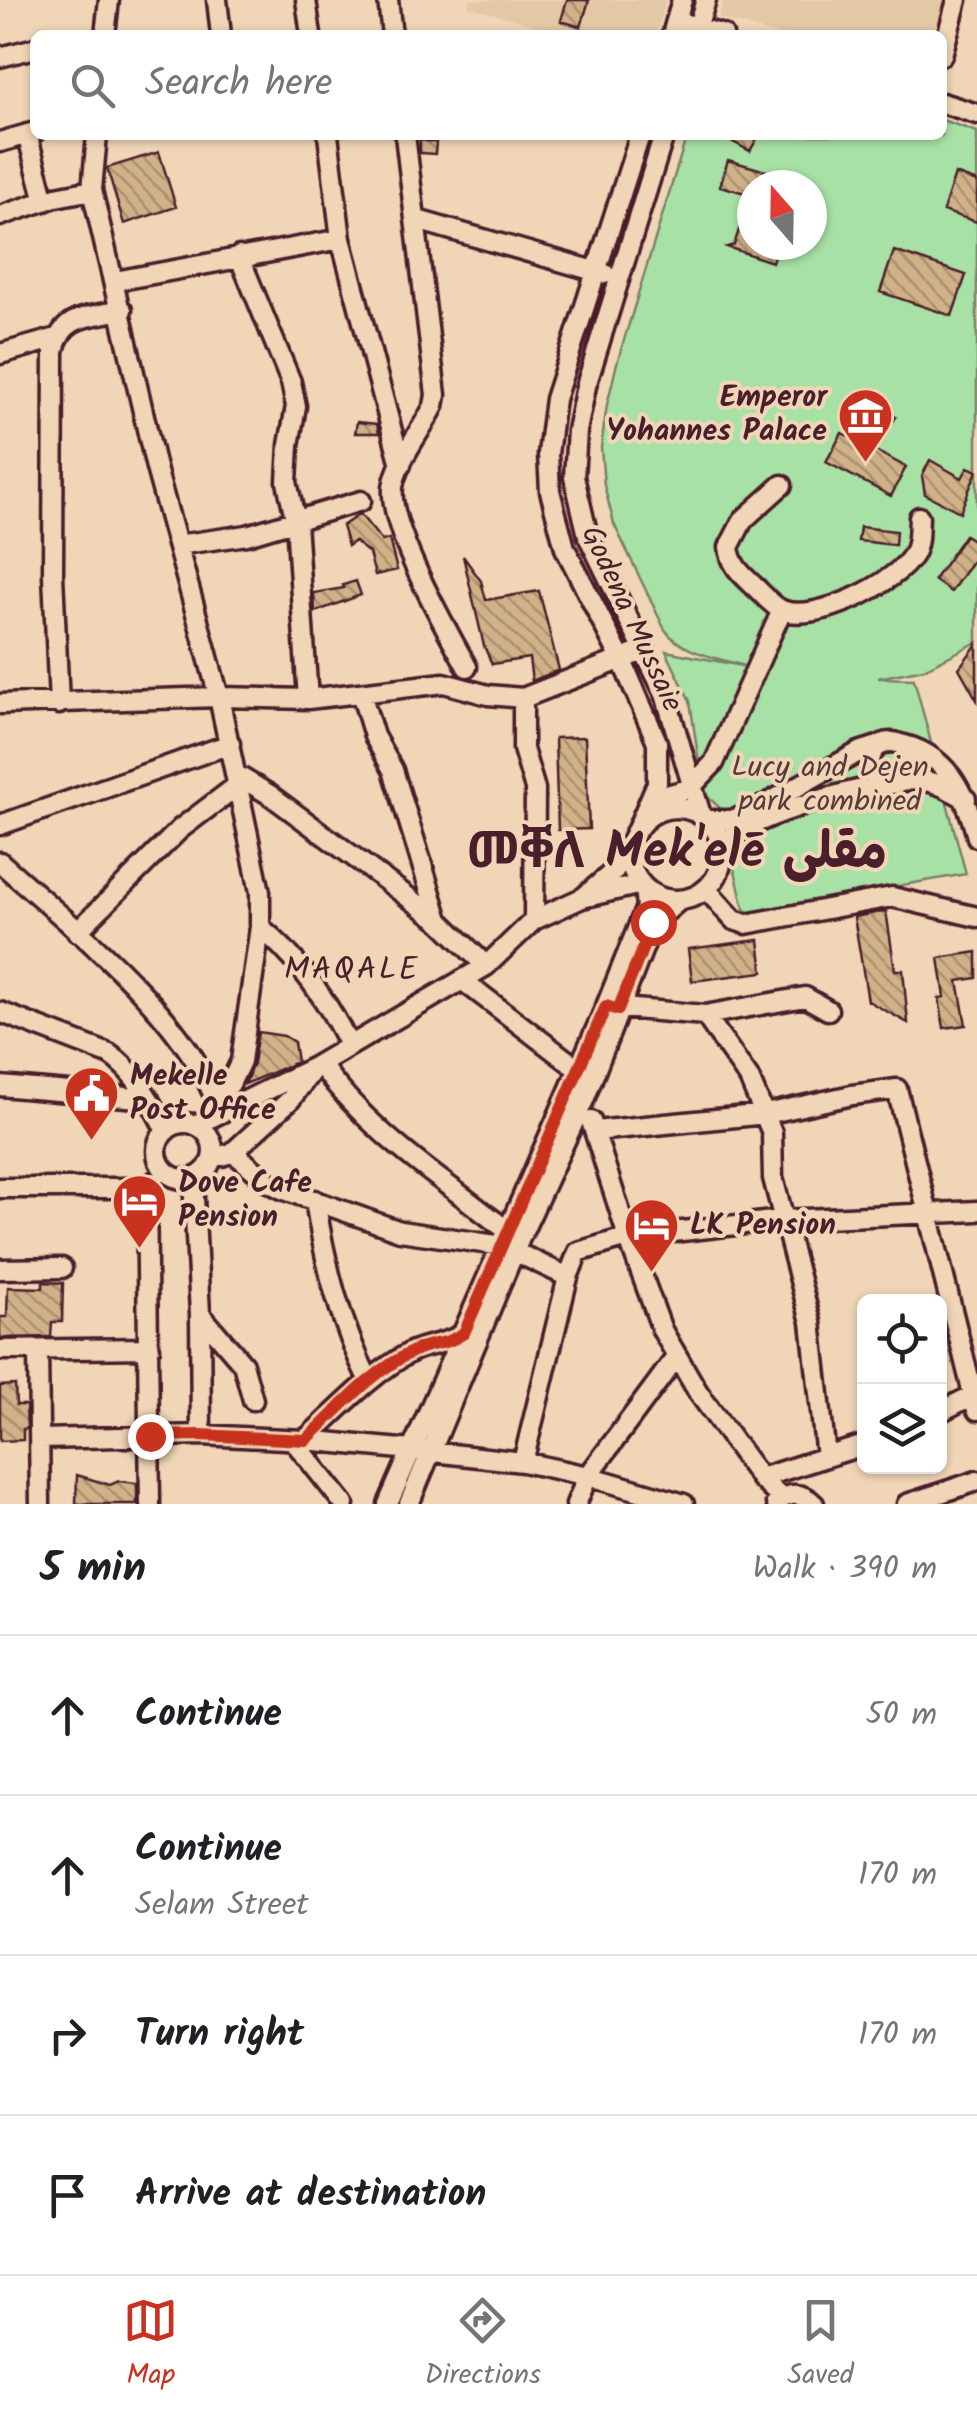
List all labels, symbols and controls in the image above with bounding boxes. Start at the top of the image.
search box [30,30,947,140]
text: Search here [145,55,332,115]
icon: search [65,58,120,113]
north arrow [737,170,827,260]
place label: Emperor Yohannes Palace [607,374,828,456]
museum icon: Emperor Yohannes Palace [836,385,896,464]
street label: Godena Mussaie [567,518,695,720]
park label: Lucy and Dejen park combined [731,744,929,826]
district label: መቐለ Mek'elē مقلى [467,814,887,894]
route start [631,900,677,946]
district label: MAQALE [284,945,420,996]
place label: Mekelle Post Office [130,1053,276,1135]
public building icon: Mekelle Post Office [61,1064,121,1143]
place label: Dove Cafe Pension [178,1160,312,1242]
hotel icon: Dove Cafe Pension [109,1171,169,1250]
hotel icon: LK Pension [621,1196,681,1275]
place label: LK Pension [690,1202,836,1250]
map controls [857,1294,947,1474]
button: locate [857,1294,947,1384]
button: layers [857,1384,947,1474]
route end [128,1414,174,1460]
text: 5 min [40,1536,146,1603]
text: Walk · 390 m [753,1544,937,1595]
text: Continue [135,1685,282,1745]
icon: ahead [40,1688,95,1743]
text: 50 m [866,1690,937,1741]
text: Continue [135,1820,282,1880]
icon: ahead [40,1848,95,1903]
text: 170 m [858,1850,937,1901]
text: Selam Street [135,1880,309,1931]
text: Turn right [135,2005,304,2065]
icon: right [40,2008,95,2063]
text: 170 m [858,2010,937,2061]
text: Arrive at destination [135,2165,486,2225]
icon: arrive [40,2168,95,2223]
tab: Map [123,2293,178,2398]
tab: Directions [425,2293,541,2398]
tab: Saved [787,2293,854,2398]

